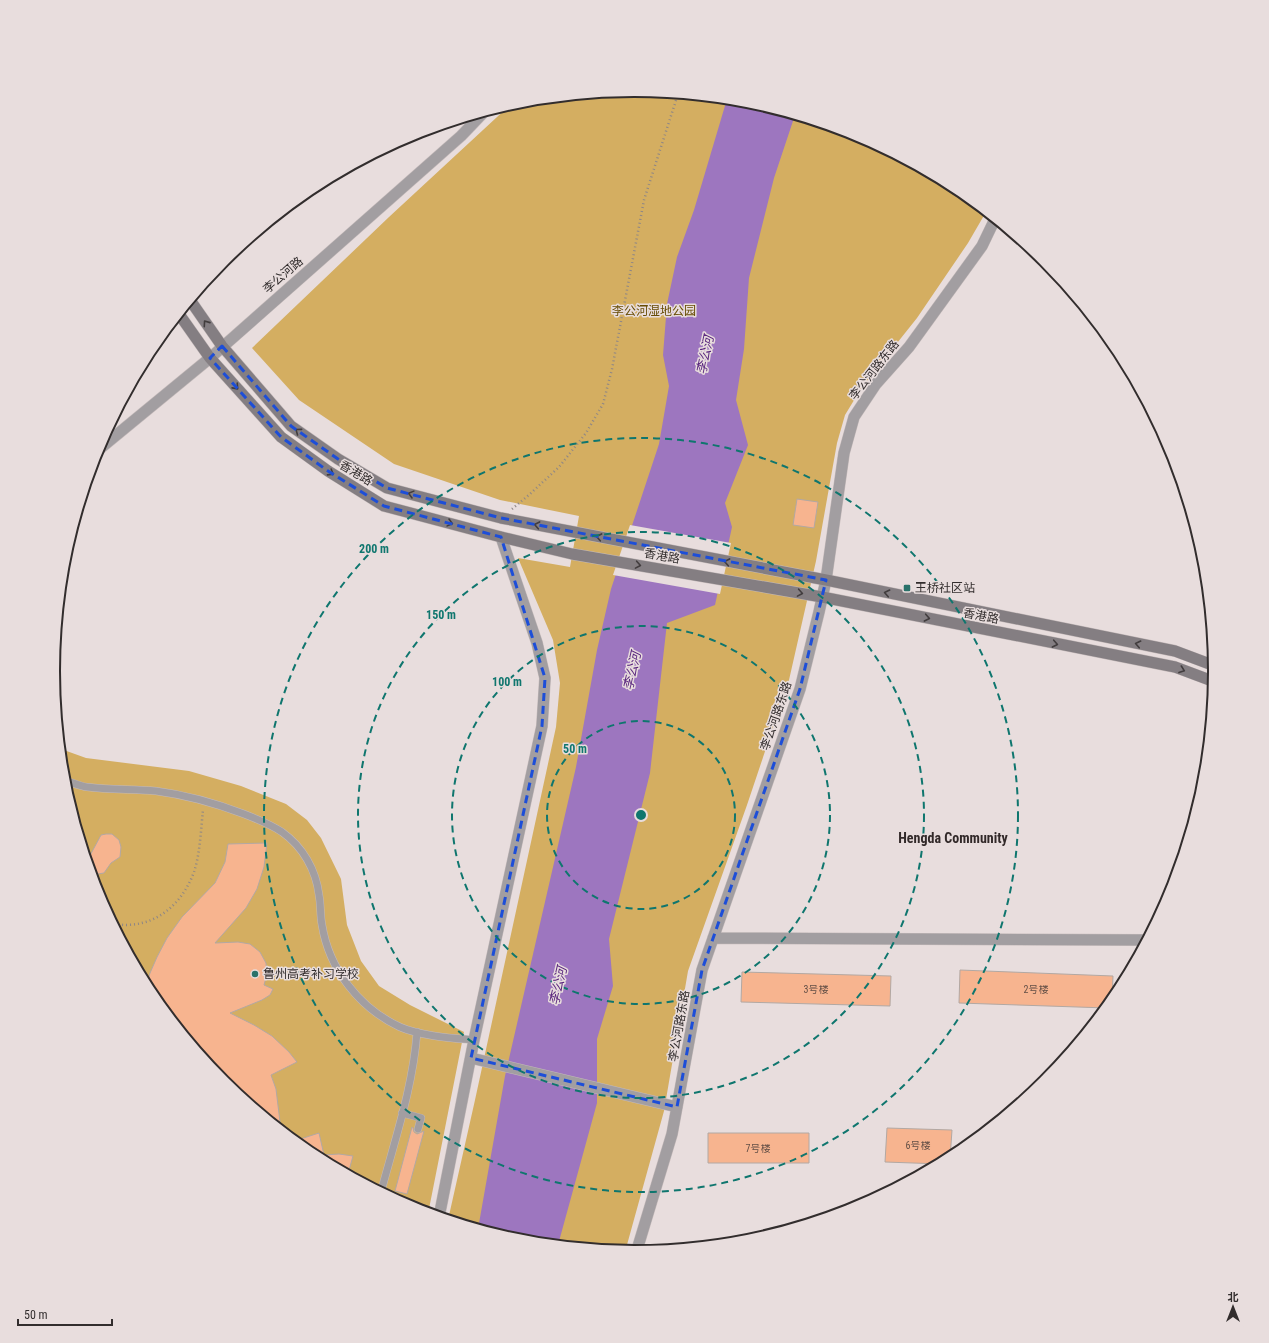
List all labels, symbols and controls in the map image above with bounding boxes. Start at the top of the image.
street label: 李公河路 [260,254,306,296]
park label: 李公河湿地公园 [612,304,696,318]
one-way arrow [203,320,211,327]
water label: 李公河 [694,331,717,376]
street label: 李公河路东路 [846,337,902,403]
one-way arrow [231,382,238,389]
one-way arrow [296,429,303,436]
street label: 香港路 [337,458,375,488]
one-way arrow [327,469,334,476]
one-way arrow [407,490,414,499]
one-way arrow [447,519,453,527]
one-way arrow [534,522,540,530]
one-way arrow [596,534,602,542]
text: 200 m [359,542,389,556]
street label: 香港路 [643,546,681,566]
one-way arrow [723,558,730,566]
one-way arrow [635,561,641,569]
place label: 王桥社区站 [915,581,975,595]
marker: 王桥社区站 [902,583,912,593]
one-way arrow [797,589,803,597]
one-way arrow [884,589,890,597]
street label: 香港路 [962,606,1000,626]
text: 150 m [426,608,456,622]
one-way arrow [924,614,930,622]
one-way arrow [1052,639,1058,647]
one-way arrow [1135,640,1141,648]
water label: 李公河 [620,647,644,692]
one-way arrow [1178,666,1185,674]
text: 100 m [492,675,522,689]
street label: 李公河路东路 [758,680,794,752]
text: 50 m [563,742,587,756]
centre of rings [634,808,648,822]
district label: Hengda Community [898,830,1009,846]
water label: 李公河 [546,962,570,1007]
place label: 鲁州高考补习学校 [263,967,359,981]
marker: 鲁州高考补习学校 [250,969,260,979]
house number: 3号楼 [804,984,828,995]
house number: 2号楼 [1024,984,1048,995]
street label: 李公河路东路 [666,989,692,1063]
house number: 6号楼 [906,1140,930,1151]
house number: 7号楼 [746,1143,770,1154]
north arrow [1213,1287,1253,1327]
text: 北 [1228,1291,1239,1304]
scale bar [18,1301,112,1327]
text: 50 m [24,1308,48,1322]

